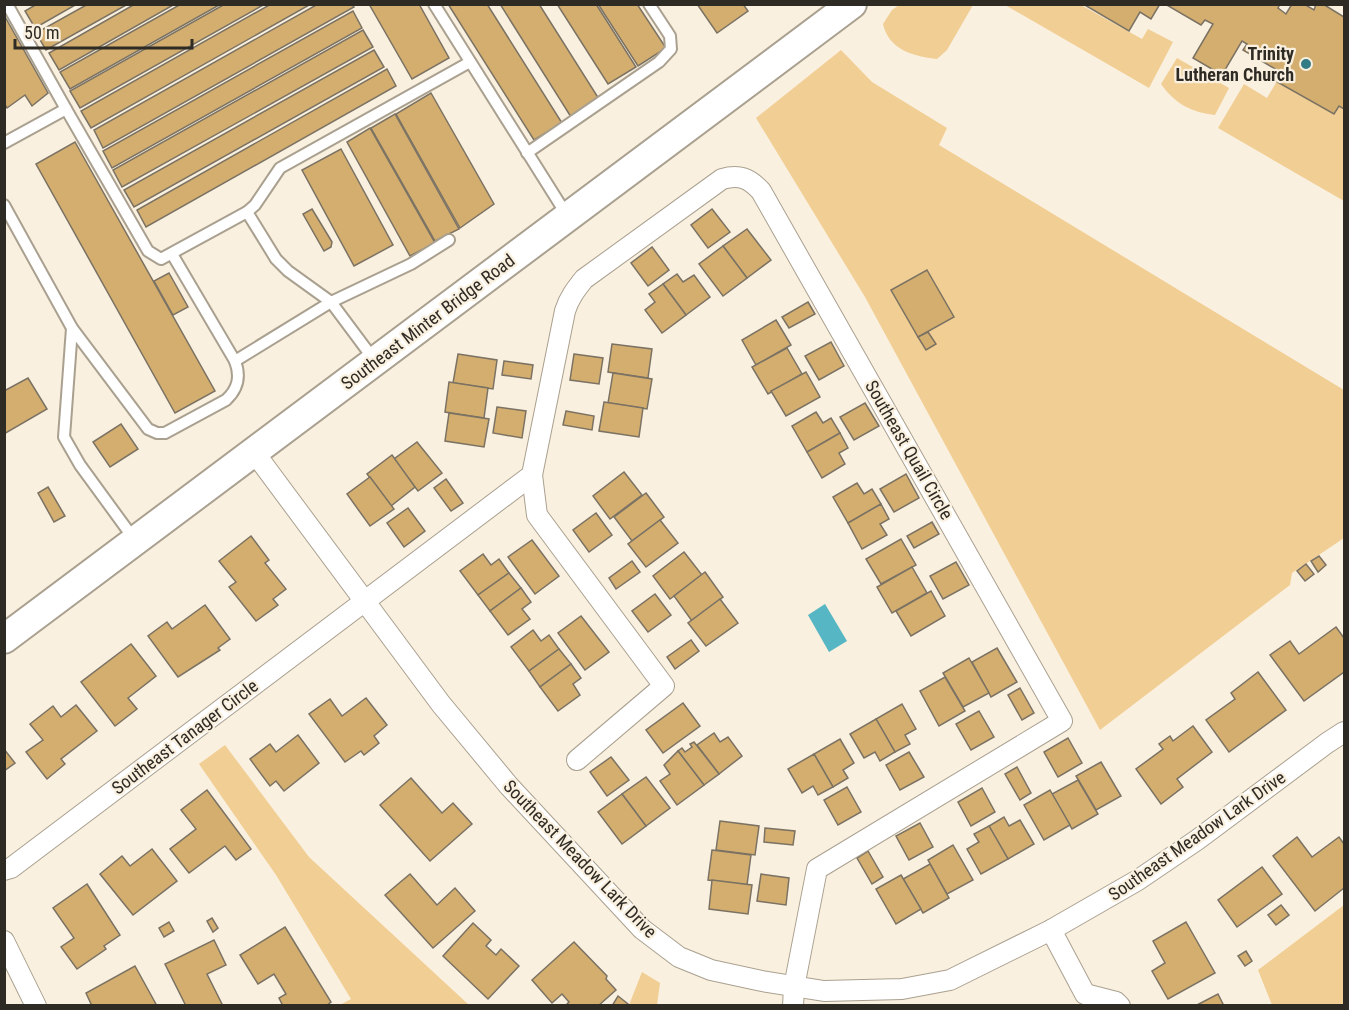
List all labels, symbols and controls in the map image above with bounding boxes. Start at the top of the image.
scale bar [15,12,192,50]
text: 50 m [24,22,59,43]
place label: Trinity Lutheran Church [1176,43,1294,85]
marker: Trinity Lutheran Church [1299,57,1313,71]
street label: Southeast Minter Bridge Road [337,250,519,394]
street label: Southeast Quail Circle [861,377,958,523]
street label: Southeast Tanager Circle [108,675,262,798]
street label: Southeast Meadow Lark Drive [1104,766,1289,905]
street label: Southeast Meadow Lark Drive [499,775,661,942]

